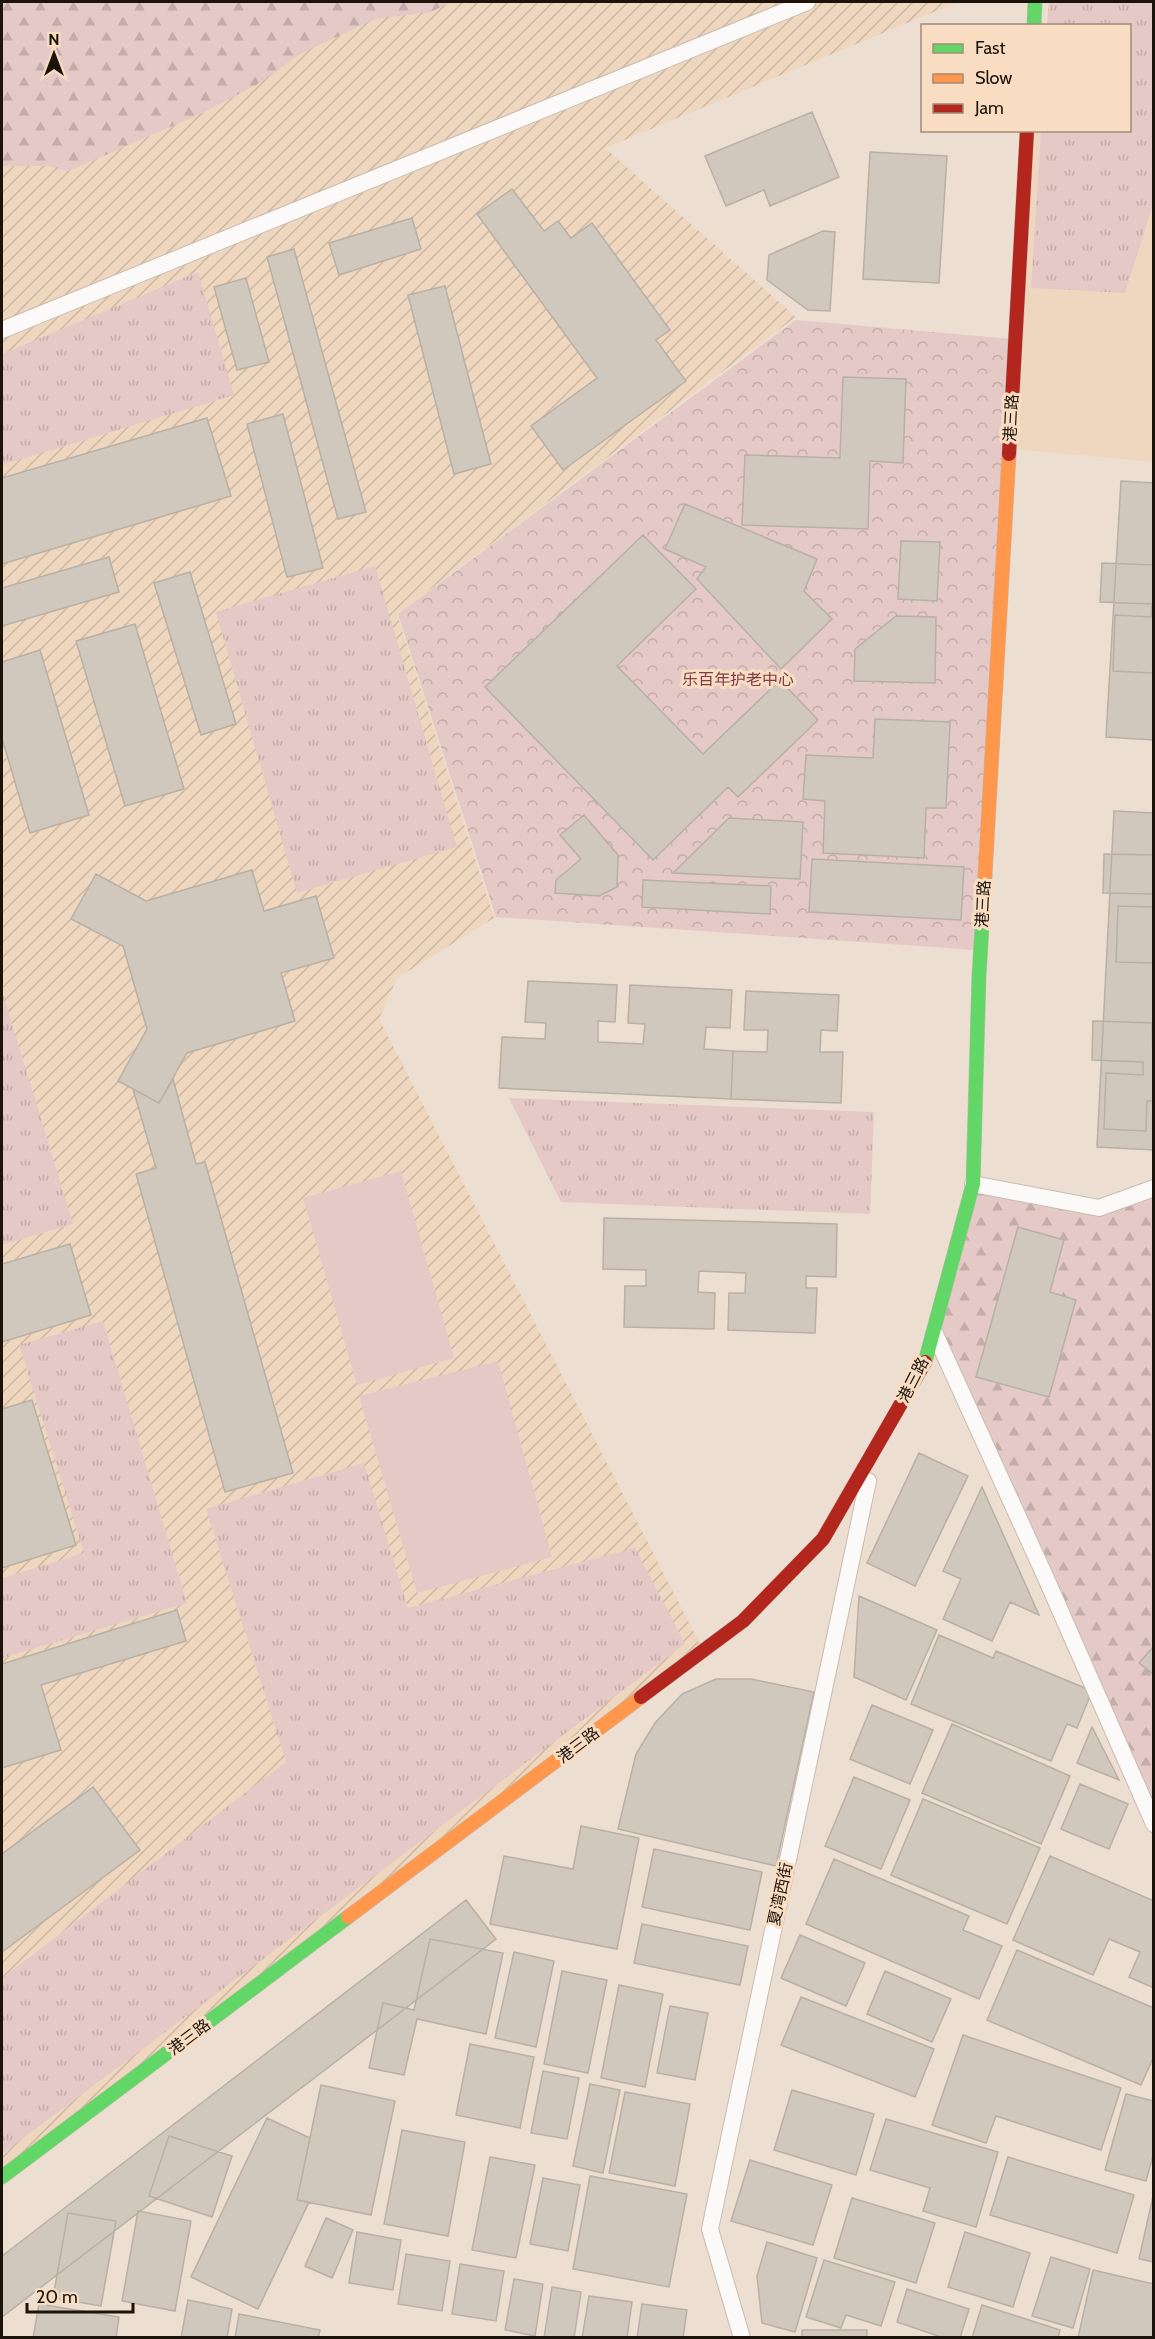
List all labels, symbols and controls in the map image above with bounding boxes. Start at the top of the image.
north arrow [24,24,84,84]
legend [921,24,1131,132]
text: N [48,30,60,49]
text: Fast [975,37,1006,59]
text: Slow [975,67,1012,89]
text: Jam [974,97,1004,119]
street label: 港三路 [1000,394,1022,442]
park label: 乐百年护老中心 [682,670,794,689]
street label: 港三路 [972,880,994,928]
street label: 港三路 [894,1354,932,1406]
street label: 港三路 [553,1723,603,1767]
street label: 夏湾西街 [764,1861,796,1927]
street label: 港三路 [164,2015,214,2059]
scale bar [27,2276,134,2314]
text: 20 m [36,2286,78,2308]

